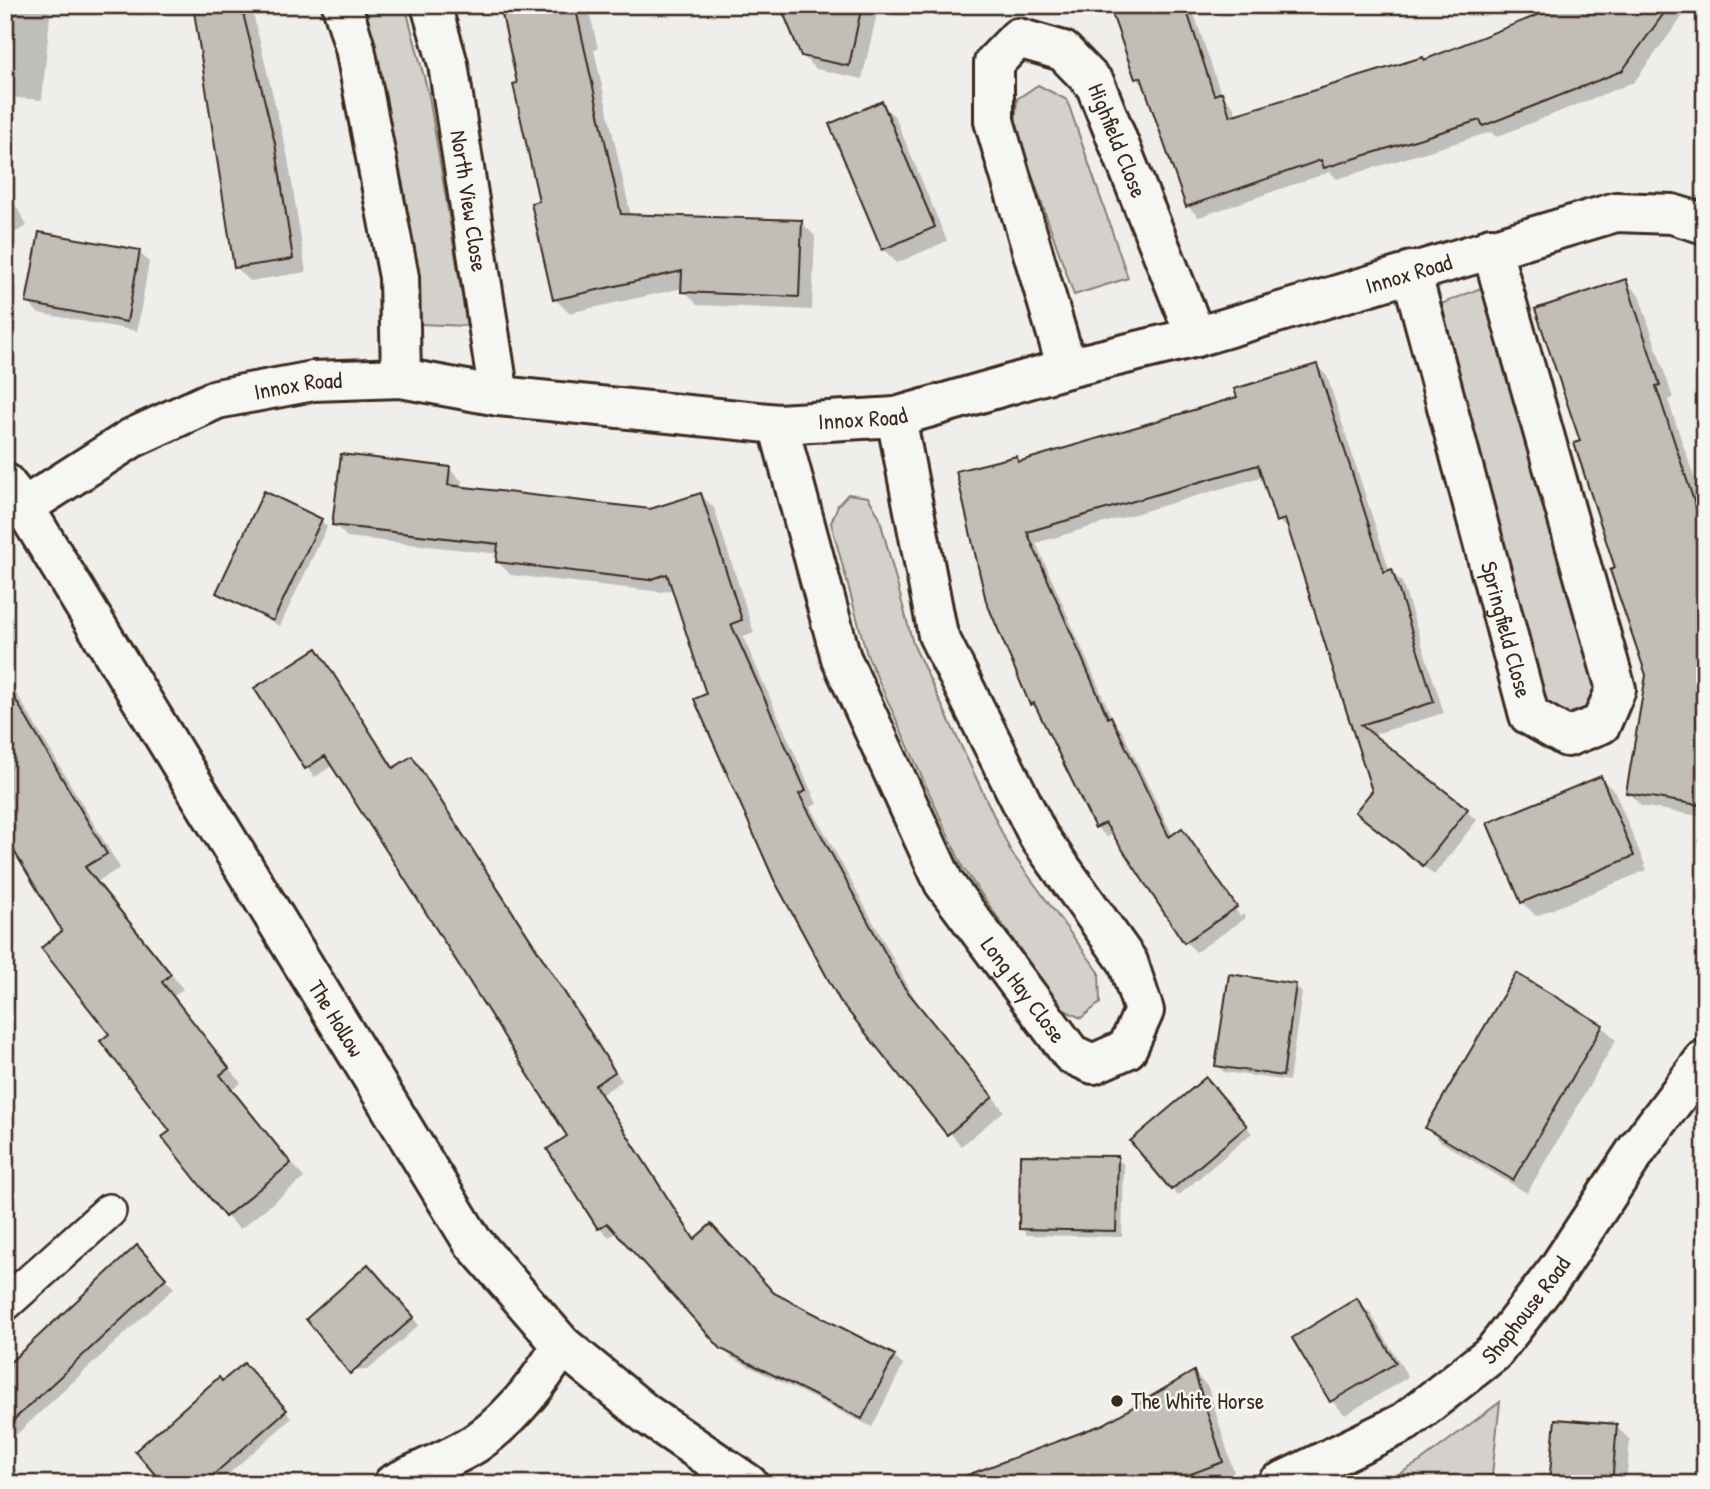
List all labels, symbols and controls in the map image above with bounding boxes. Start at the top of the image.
street label: Highfield Close [1081,79,1155,202]
street label: North View Close [443,128,496,274]
street label: Innox Road [1361,246,1455,301]
street label: Innox Road [251,364,343,407]
street label: Innox Road [817,399,911,437]
street label: Springfield Close [1474,558,1540,701]
street label: Long Hay Close [974,930,1073,1049]
street label: The Hollow [301,974,372,1063]
street label: Shophouse Road [1475,1250,1577,1371]
place label: The White Horse [1131,1385,1264,1416]
marker: The White Horse [1109,1393,1125,1409]

